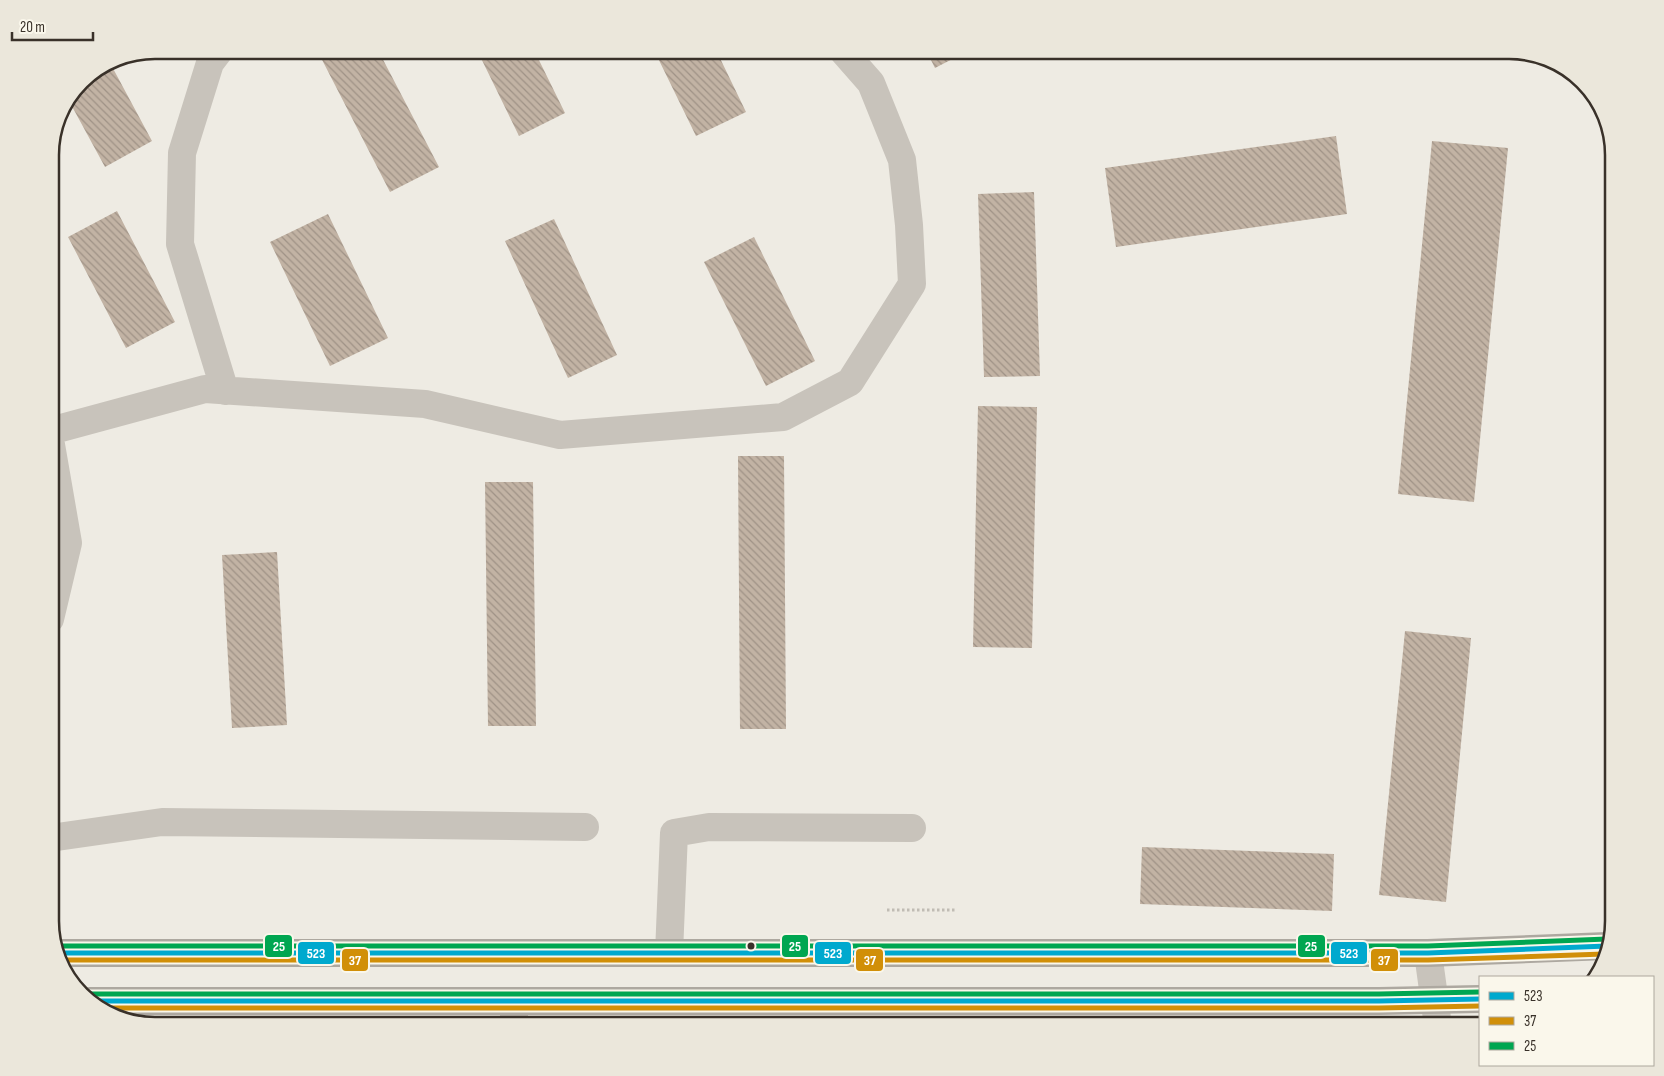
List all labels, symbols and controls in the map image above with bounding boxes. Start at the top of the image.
scale bar [12,10,94,42]
text: 20 m [20,18,45,37]
line badge: 25 [264,934,293,958]
line badge: 25 [781,934,809,958]
line badge: 25 [1297,934,1326,958]
text: 25 [273,938,285,955]
text: 25 [789,938,801,955]
text: 25 [1305,938,1317,955]
line badge: 523 [297,941,335,965]
unlabelled marker [746,941,756,951]
line badge: 523 [814,941,852,965]
line badge: 523 [1330,941,1368,965]
text: 523 [307,945,325,962]
text: 523 [824,945,842,962]
text: 523 [1340,945,1358,962]
line badge: 37 [341,948,369,972]
line badge: 37 [855,948,884,972]
line badge: 37 [1370,948,1399,972]
text: 37 [349,952,362,969]
text: 37 [864,952,877,969]
text: 37 [1378,952,1391,969]
legend [1479,976,1654,1066]
text: 523 [1524,987,1543,1006]
text: 37 [1524,1012,1536,1031]
text: 25 [1524,1037,1536,1056]

